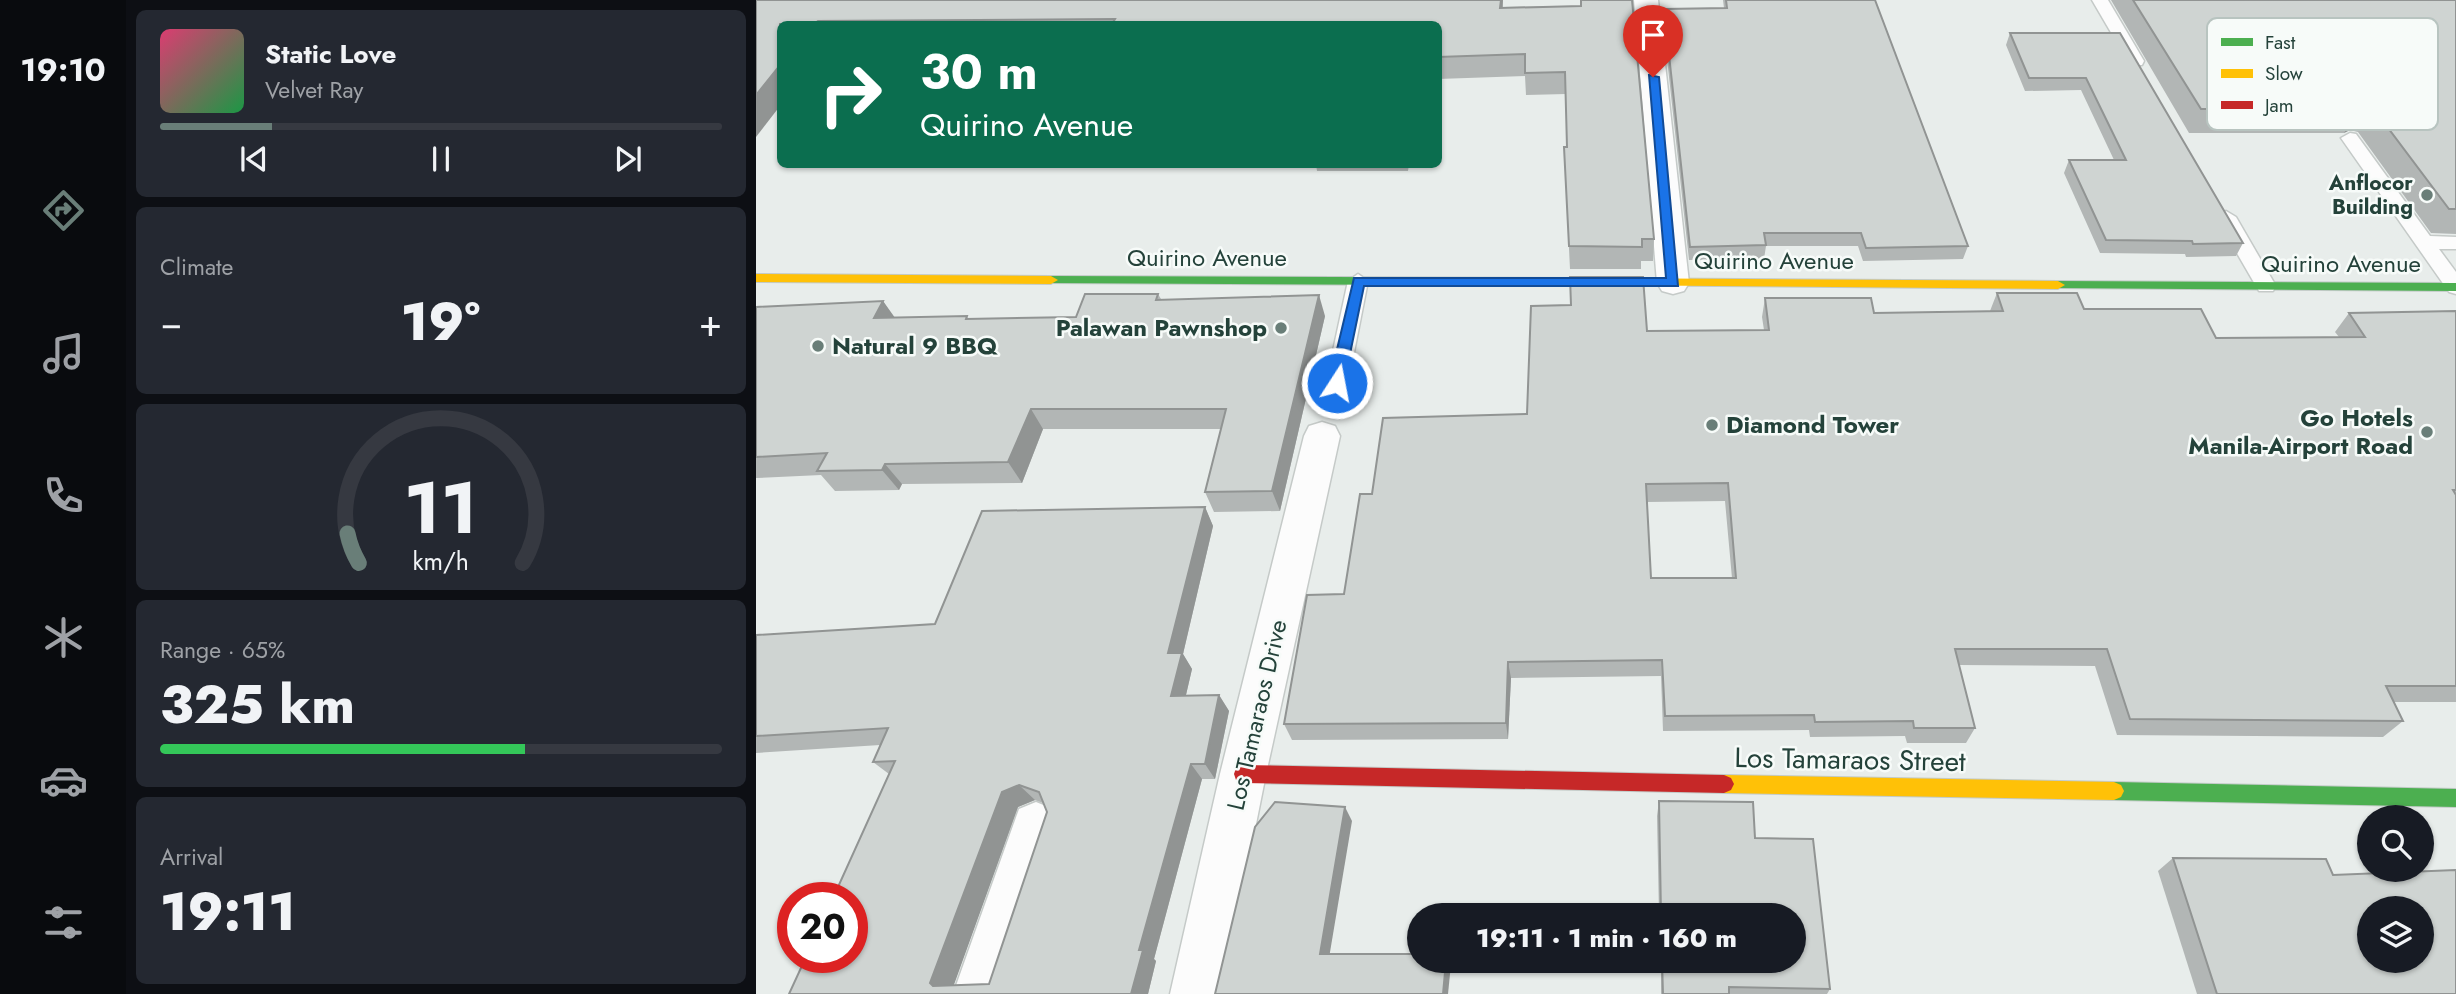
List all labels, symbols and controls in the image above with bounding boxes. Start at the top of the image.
pin [1623,5,1683,77]
icon: arrive [1634,16,1672,54]
legend [2207,18,2438,130]
text: Fast [2265,29,2296,56]
text: Static Love [265,35,397,73]
text: 30 m [920,37,1038,107]
text: 19:10 [20,47,106,93]
icon: right [805,49,896,140]
text: Slow [2265,60,2303,87]
text: Velvet Ray [265,73,363,107]
text: Jam [2262,92,2294,119]
text: Quirino Avenue [920,102,1133,148]
icon: previous [235,140,273,178]
icon: pause [422,140,460,178]
icon: next [609,140,647,178]
place label: Anflocor Building [2328,168,2413,222]
icon: directions [39,186,88,235]
marker: Anflocor Building [2419,187,2435,203]
street label: Quirino Avenue [1127,240,1287,275]
street label: Quirino Avenue [1694,243,1854,278]
street label: Quirino Avenue [2261,246,2421,281]
text: Climate [160,250,233,284]
text: 19° [401,284,480,360]
text: − [160,295,182,350]
text: + [699,295,722,350]
place label: Palawan Pawnshop [1056,310,1267,345]
marker: Palawan Pawnshop [1273,320,1289,336]
place label: Natural 9 BBQ [832,328,998,363]
icon: music [39,329,88,378]
marker: Natural 9 BBQ [810,338,826,354]
position arrow [1300,346,1374,420]
place label: Go Hotels Manila-Airport Road [2188,400,2413,463]
place label: Diamond Tower [1726,407,1899,442]
marker: Diamond Tower [1704,417,1720,433]
marker: Go Hotels Manila-Airport Road [2419,424,2435,440]
text: 11 [404,455,478,560]
icon: phone [39,471,88,520]
text: km/h [413,543,469,579]
icon: climate [39,613,88,662]
street label: Los Tamaraos Drive [1218,616,1295,814]
text: Range · 65% [160,633,285,667]
text: 325 km [160,667,355,743]
street label: Los Tamaraos Street [1734,737,1966,782]
icon: car [39,756,88,805]
map controls [2357,805,2434,973]
button: search [2357,805,2434,882]
text: Arrival [160,840,223,874]
text: 19:11 [160,874,296,950]
speed limit sign: 20 [777,882,868,973]
button: layers [2357,896,2434,973]
icon: filters [39,898,88,947]
text: 19:11 · 1 min · 160 m [1476,919,1737,957]

